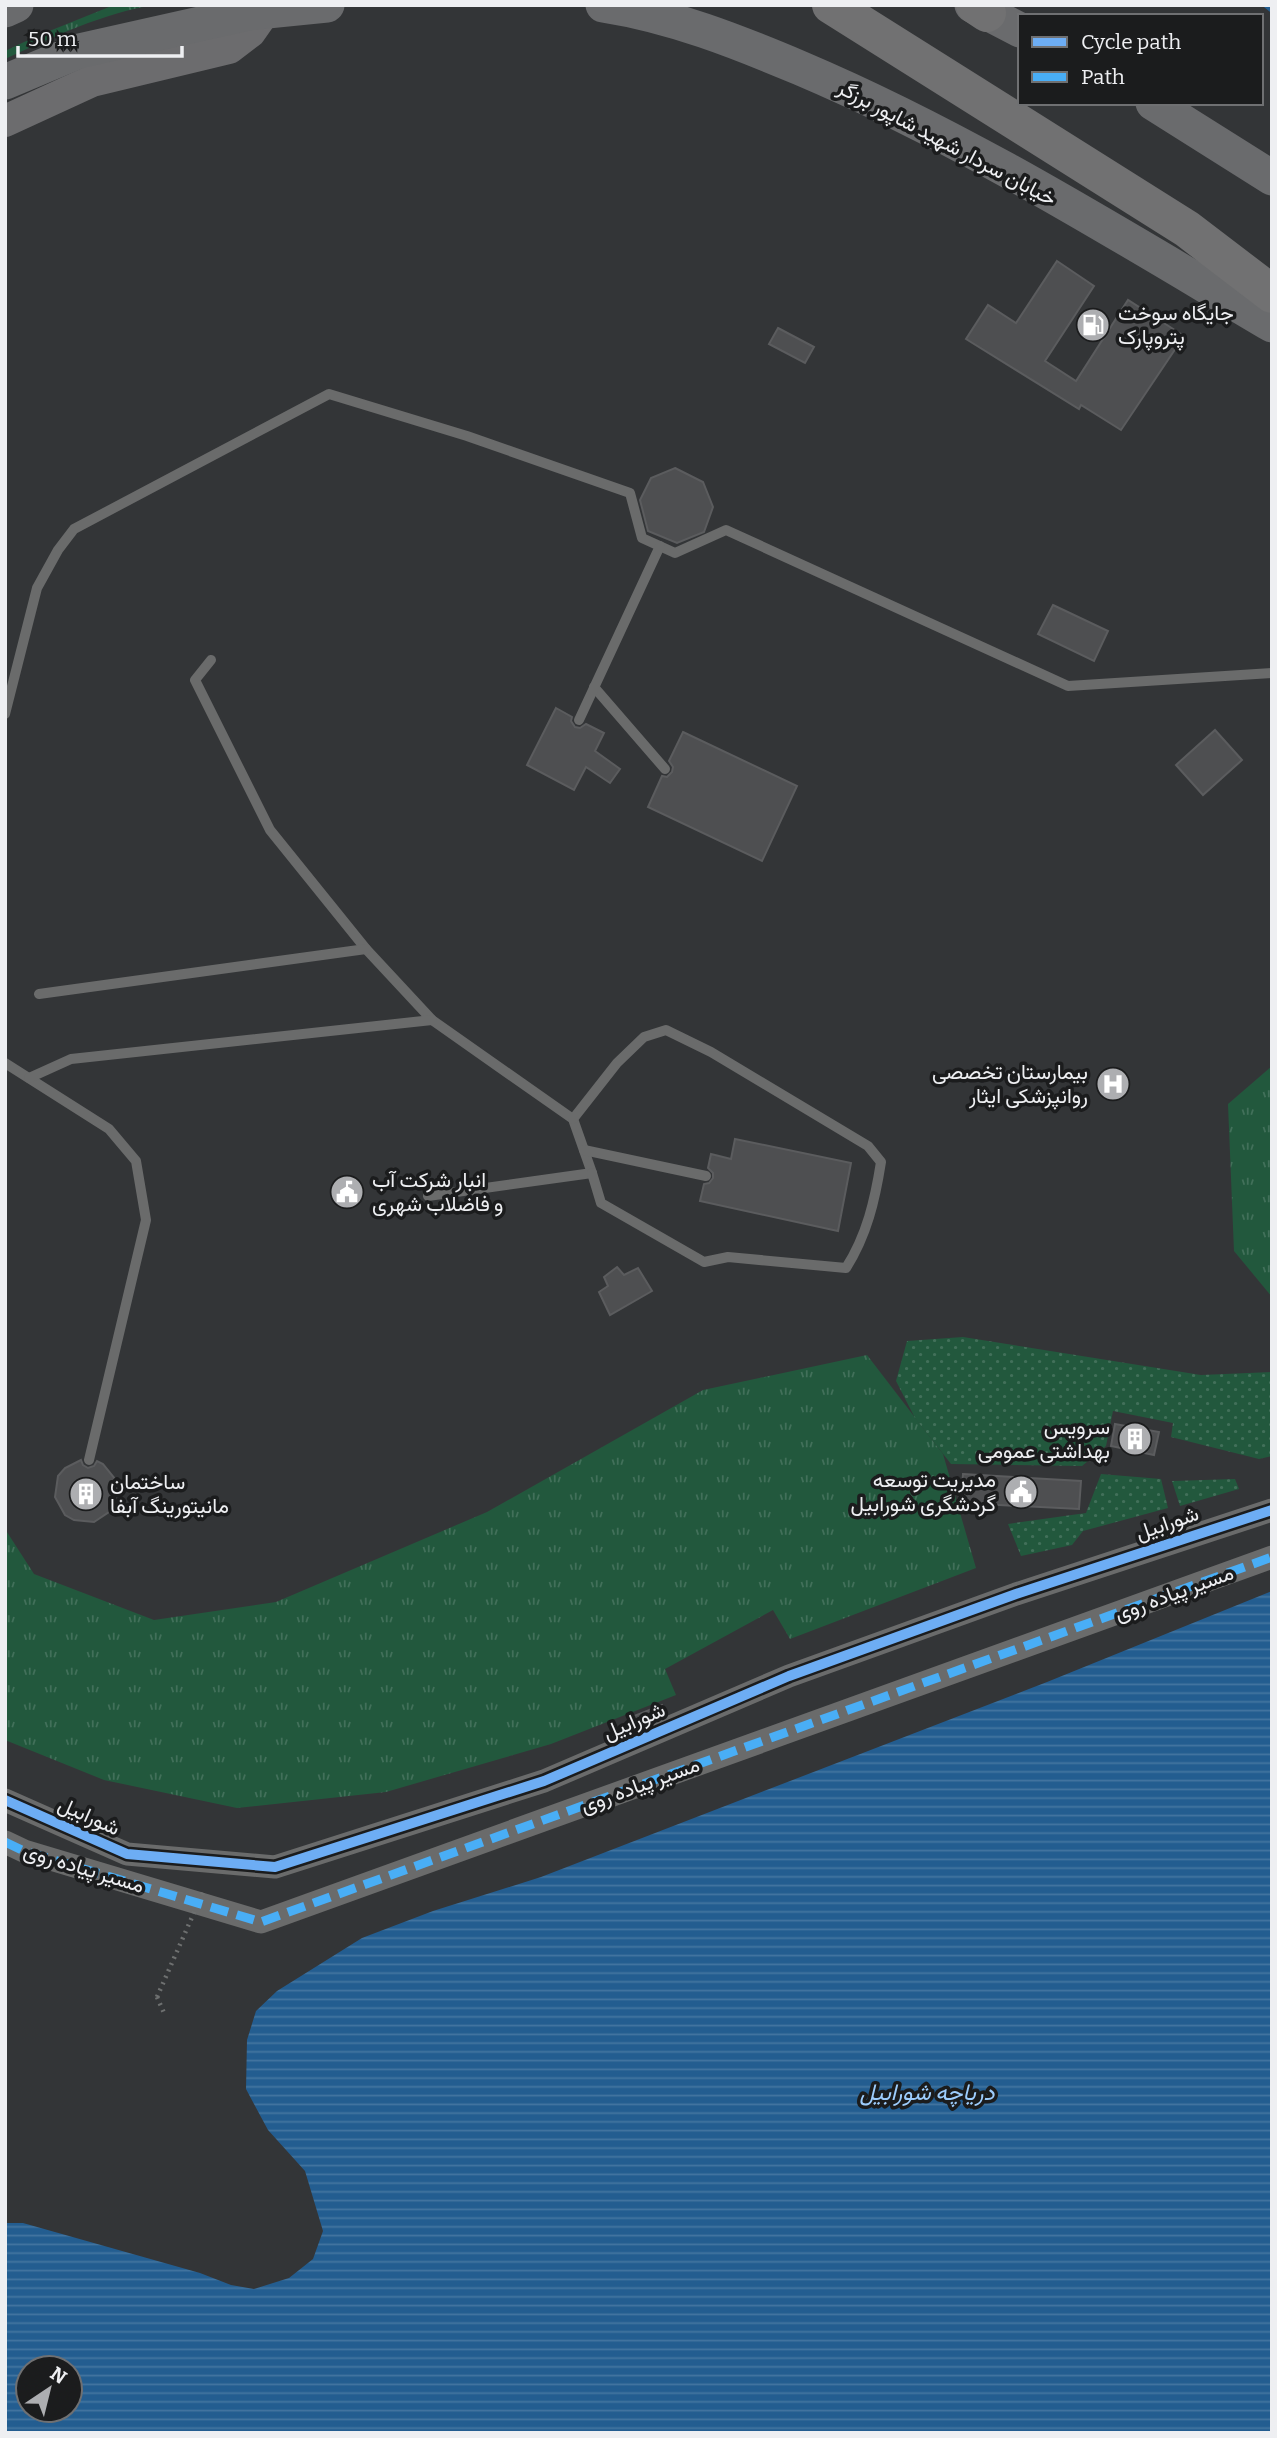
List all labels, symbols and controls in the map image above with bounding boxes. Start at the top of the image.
scale bar [18,14,182,58]
legend [1018,14,1263,105]
text: 50 m [28,26,77,52]
text: Cycle path [1081,29,1181,55]
text: Path [1081,64,1125,90]
street label: خیابان سردار شهید شاپور برزگر [832,74,1061,213]
place label: جایگاه سوخت پتروپارک [1118,300,1234,351]
fuel station icon: جایگاه سوخت پتروپارک [1074,306,1112,344]
place label: بیمارستان تخصصی روانپزشکی ایثار [932,1059,1088,1110]
hospital icon: بیمارستان تخصصی روانپزشکی ایثار [1094,1065,1132,1103]
place label: انبار شرکت آب و فاضلاب شهری [372,1167,503,1217]
public building icon: انبار شرکت آب و فاضلاب شهری [328,1173,366,1211]
place label: سرویس بهداشتی عمومی [978,1414,1110,1464]
building icon: سرویس بهداشتی عمومی [1116,1420,1154,1458]
place label: مدیریت توسعه گردشگری شورابیل [851,1467,996,1517]
place label: ساختمان مانیتورینگ آبفا [110,1469,229,1519]
public building icon: مدیریت توسعه گردشگری شورابیل [1002,1473,1040,1511]
building icon: ساختمان مانیتورینگ آبفا [67,1475,105,1513]
street label: شورابیل [1132,1500,1202,1546]
street label: مسیر پیاده روی [1111,1559,1238,1628]
street label: شورابیل [599,1696,669,1746]
street label: مسیر پیاده روی [577,1751,704,1820]
street label: شورابیل [54,1791,124,1841]
street label: مسیر پیاده روی [20,1837,148,1900]
water label: دریاچه شورابیل [859,2078,996,2108]
north arrow [14,2354,84,2424]
text: N [46,2362,71,2389]

